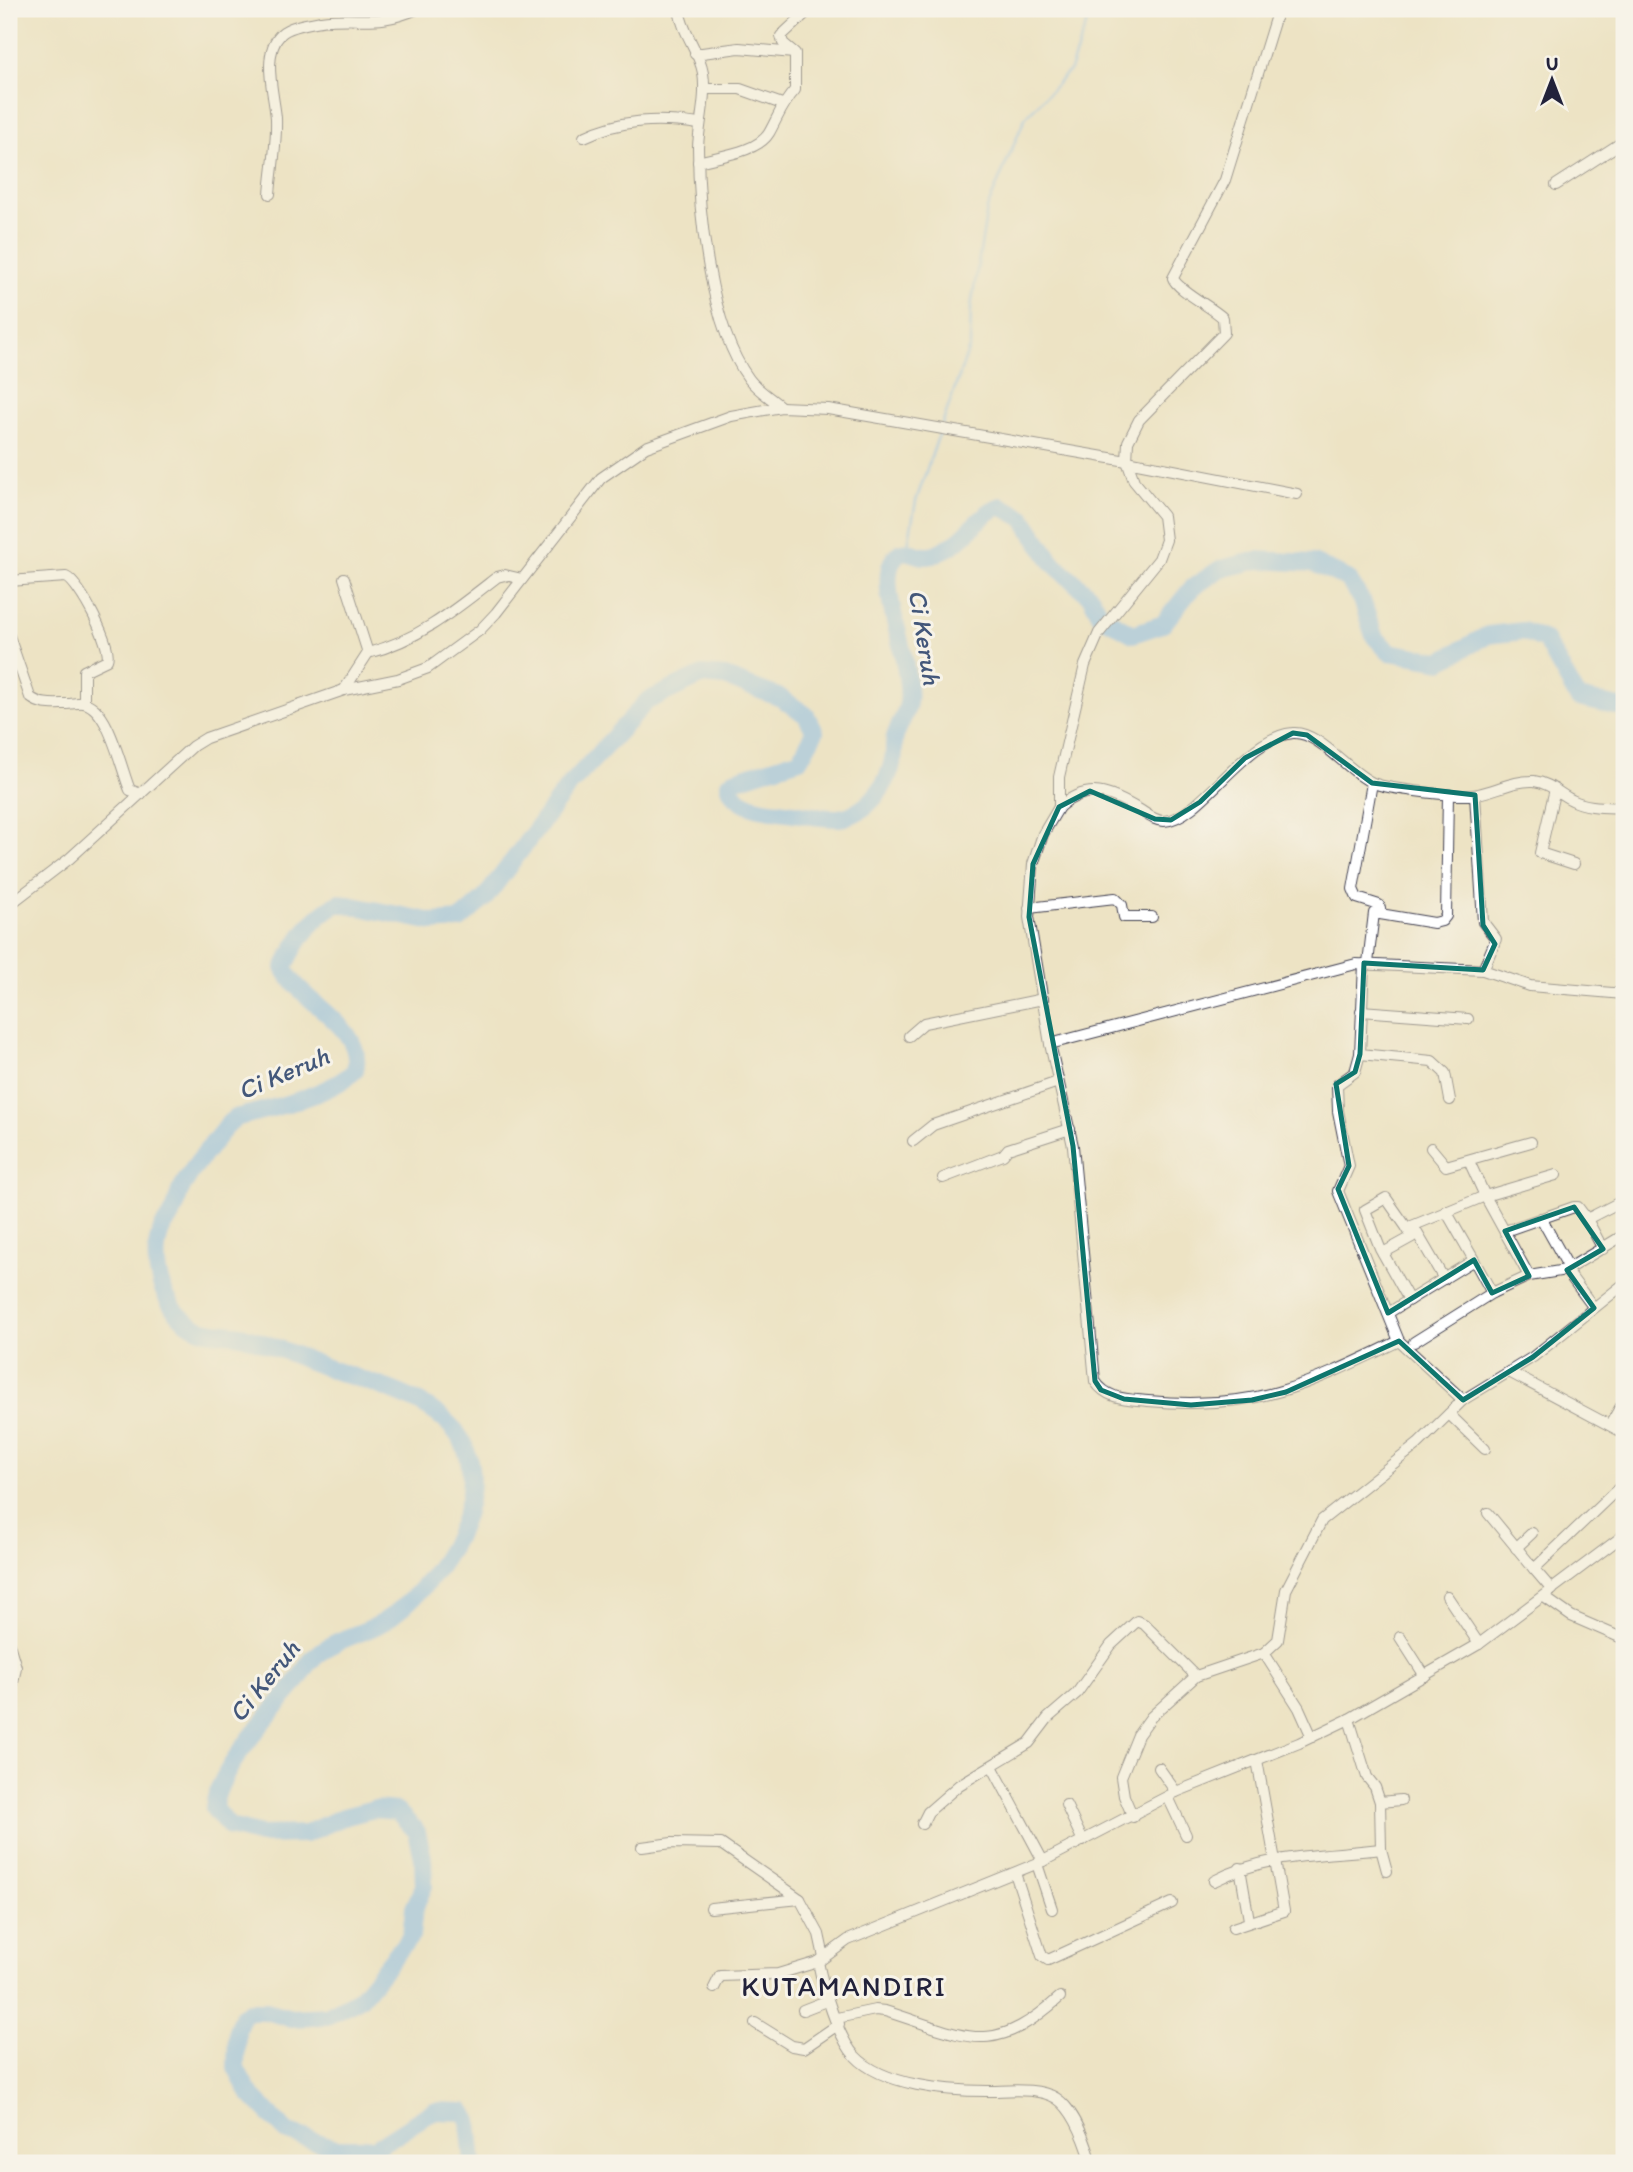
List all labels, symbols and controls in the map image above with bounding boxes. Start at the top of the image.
north arrow [1518,46,1588,116]
text: U [1546,52,1558,75]
water label: Ci Keruh [902,587,948,688]
water label: Ci Keruh [233,1039,334,1106]
water label: Ci Keruh [221,1633,307,1728]
district label: KUTAMANDIRI [741,1969,947,2003]

